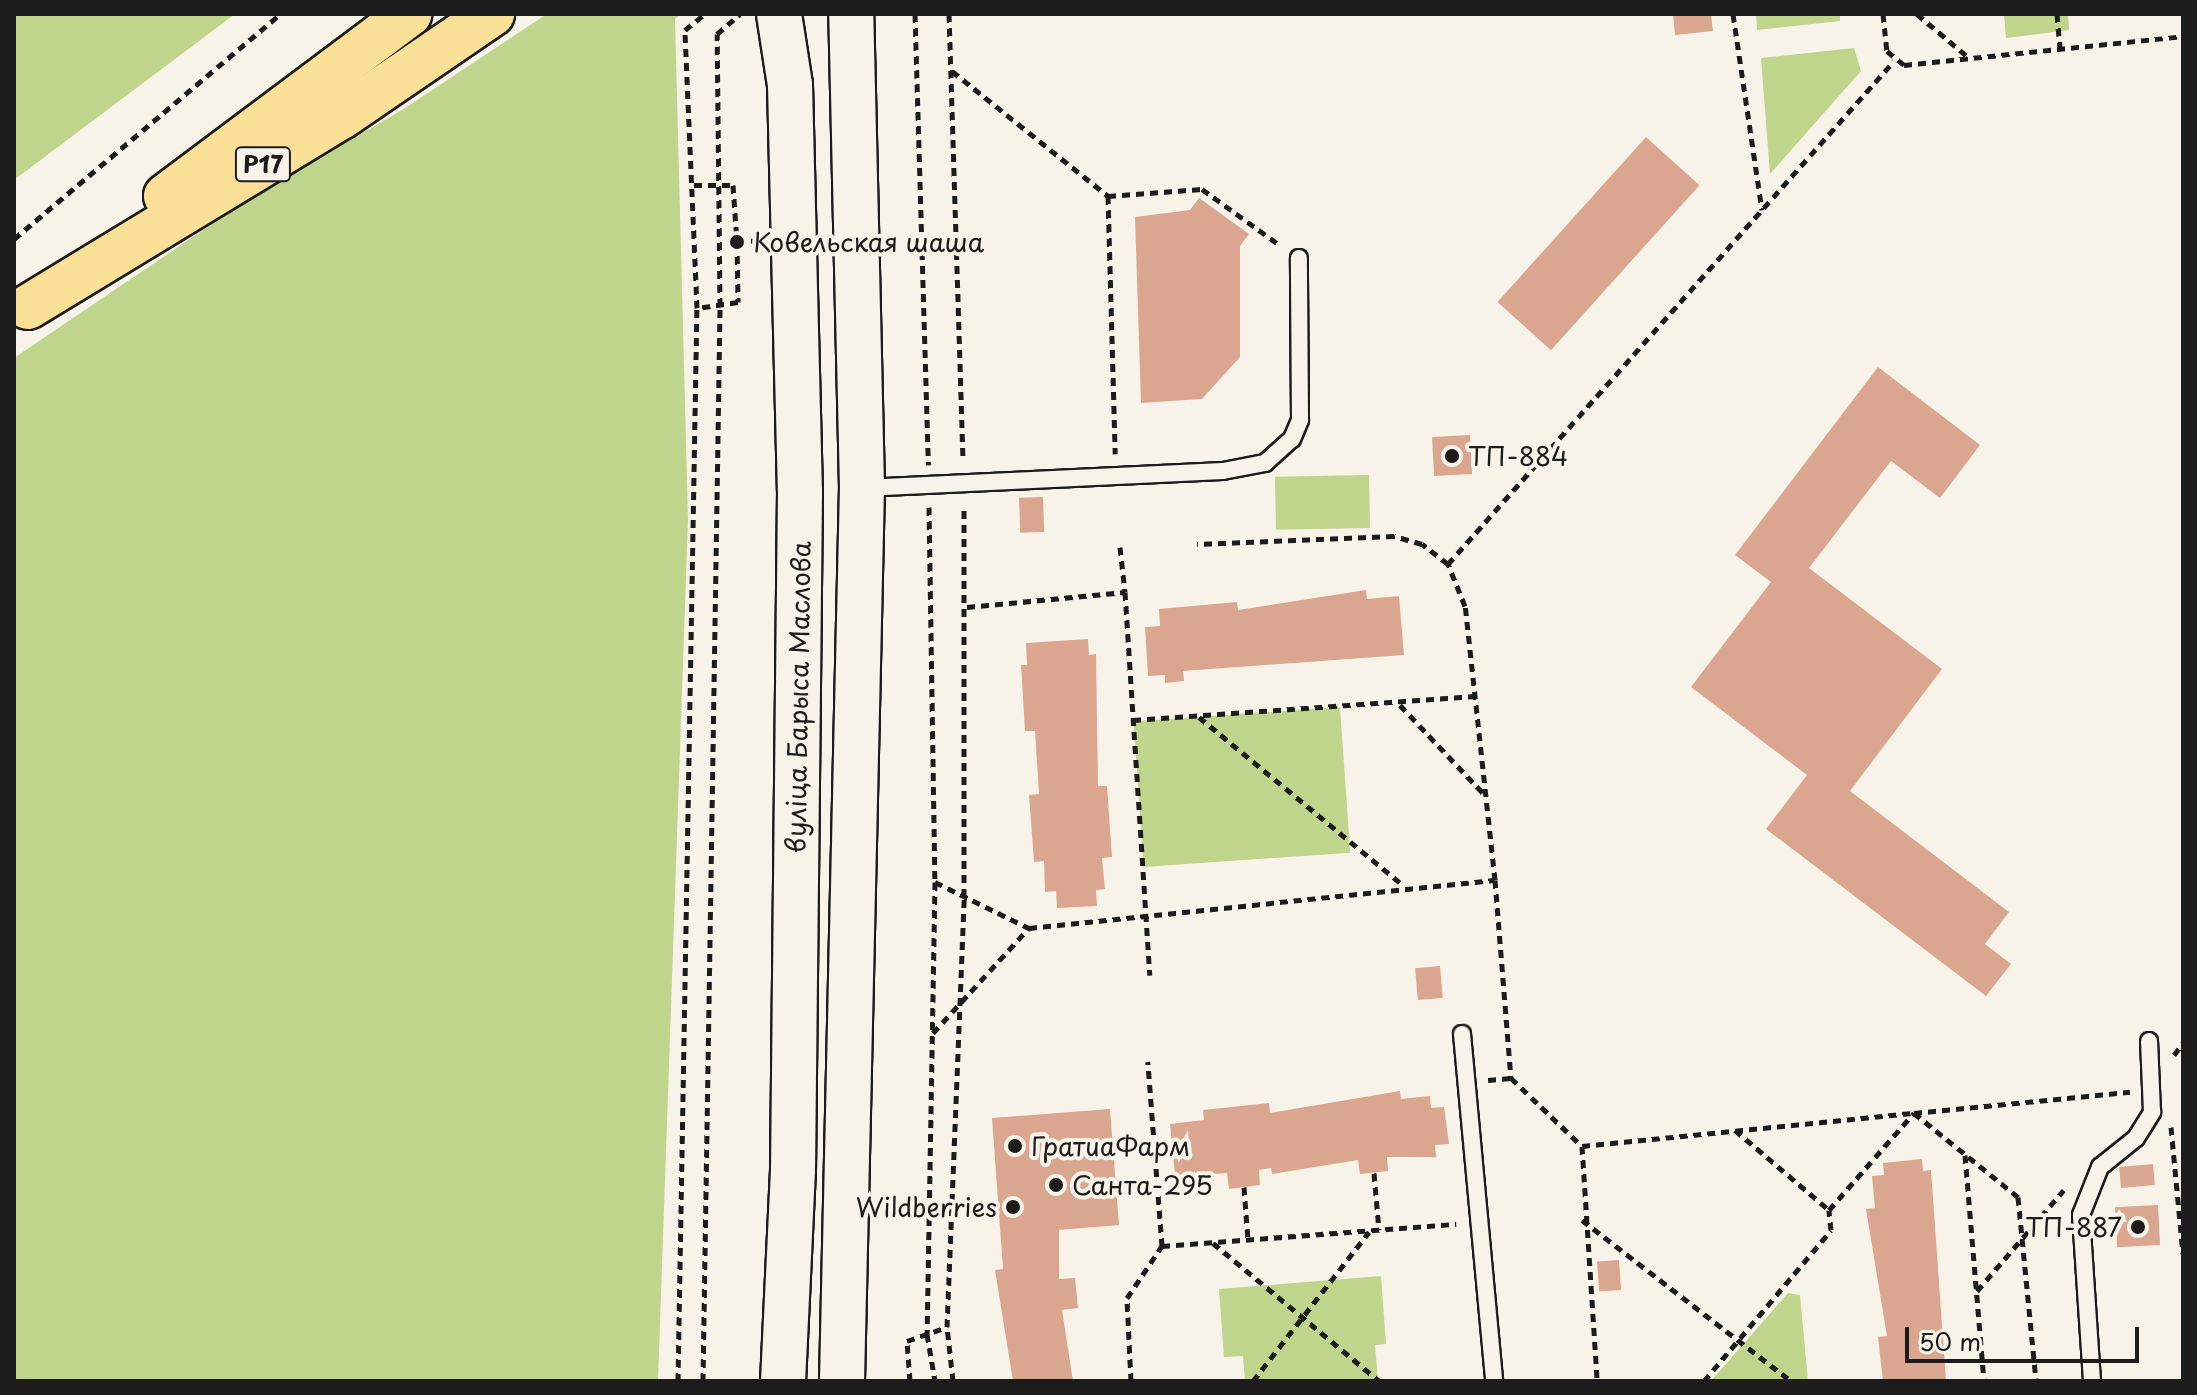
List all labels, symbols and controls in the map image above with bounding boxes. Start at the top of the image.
road number: Р17 [233,144,293,184]
place label: Ковельская шаша [753,226,986,258]
marker: Ковельская шаша [728,233,746,251]
place label: ТП-884 [1468,440,1568,472]
marker: ТП-884 [1443,447,1461,465]
street label: вуліца Барыса Маслова [780,540,816,854]
place label: ГратиаФарм [1031,1130,1190,1162]
marker: ГратиаФарм [1006,1137,1024,1155]
place label: Санта-295 [1072,1169,1213,1201]
marker: Санта-295 [1047,1176,1065,1194]
place label: Wildberries [856,1191,997,1223]
marker: Wildberries [1004,1198,1022,1216]
place label: ТП-887 [2025,1211,2122,1243]
marker: ТП-887 [2129,1218,2147,1236]
scale bar [1909,1311,2143,1361]
text: 50 m [1919,1323,1981,1359]

